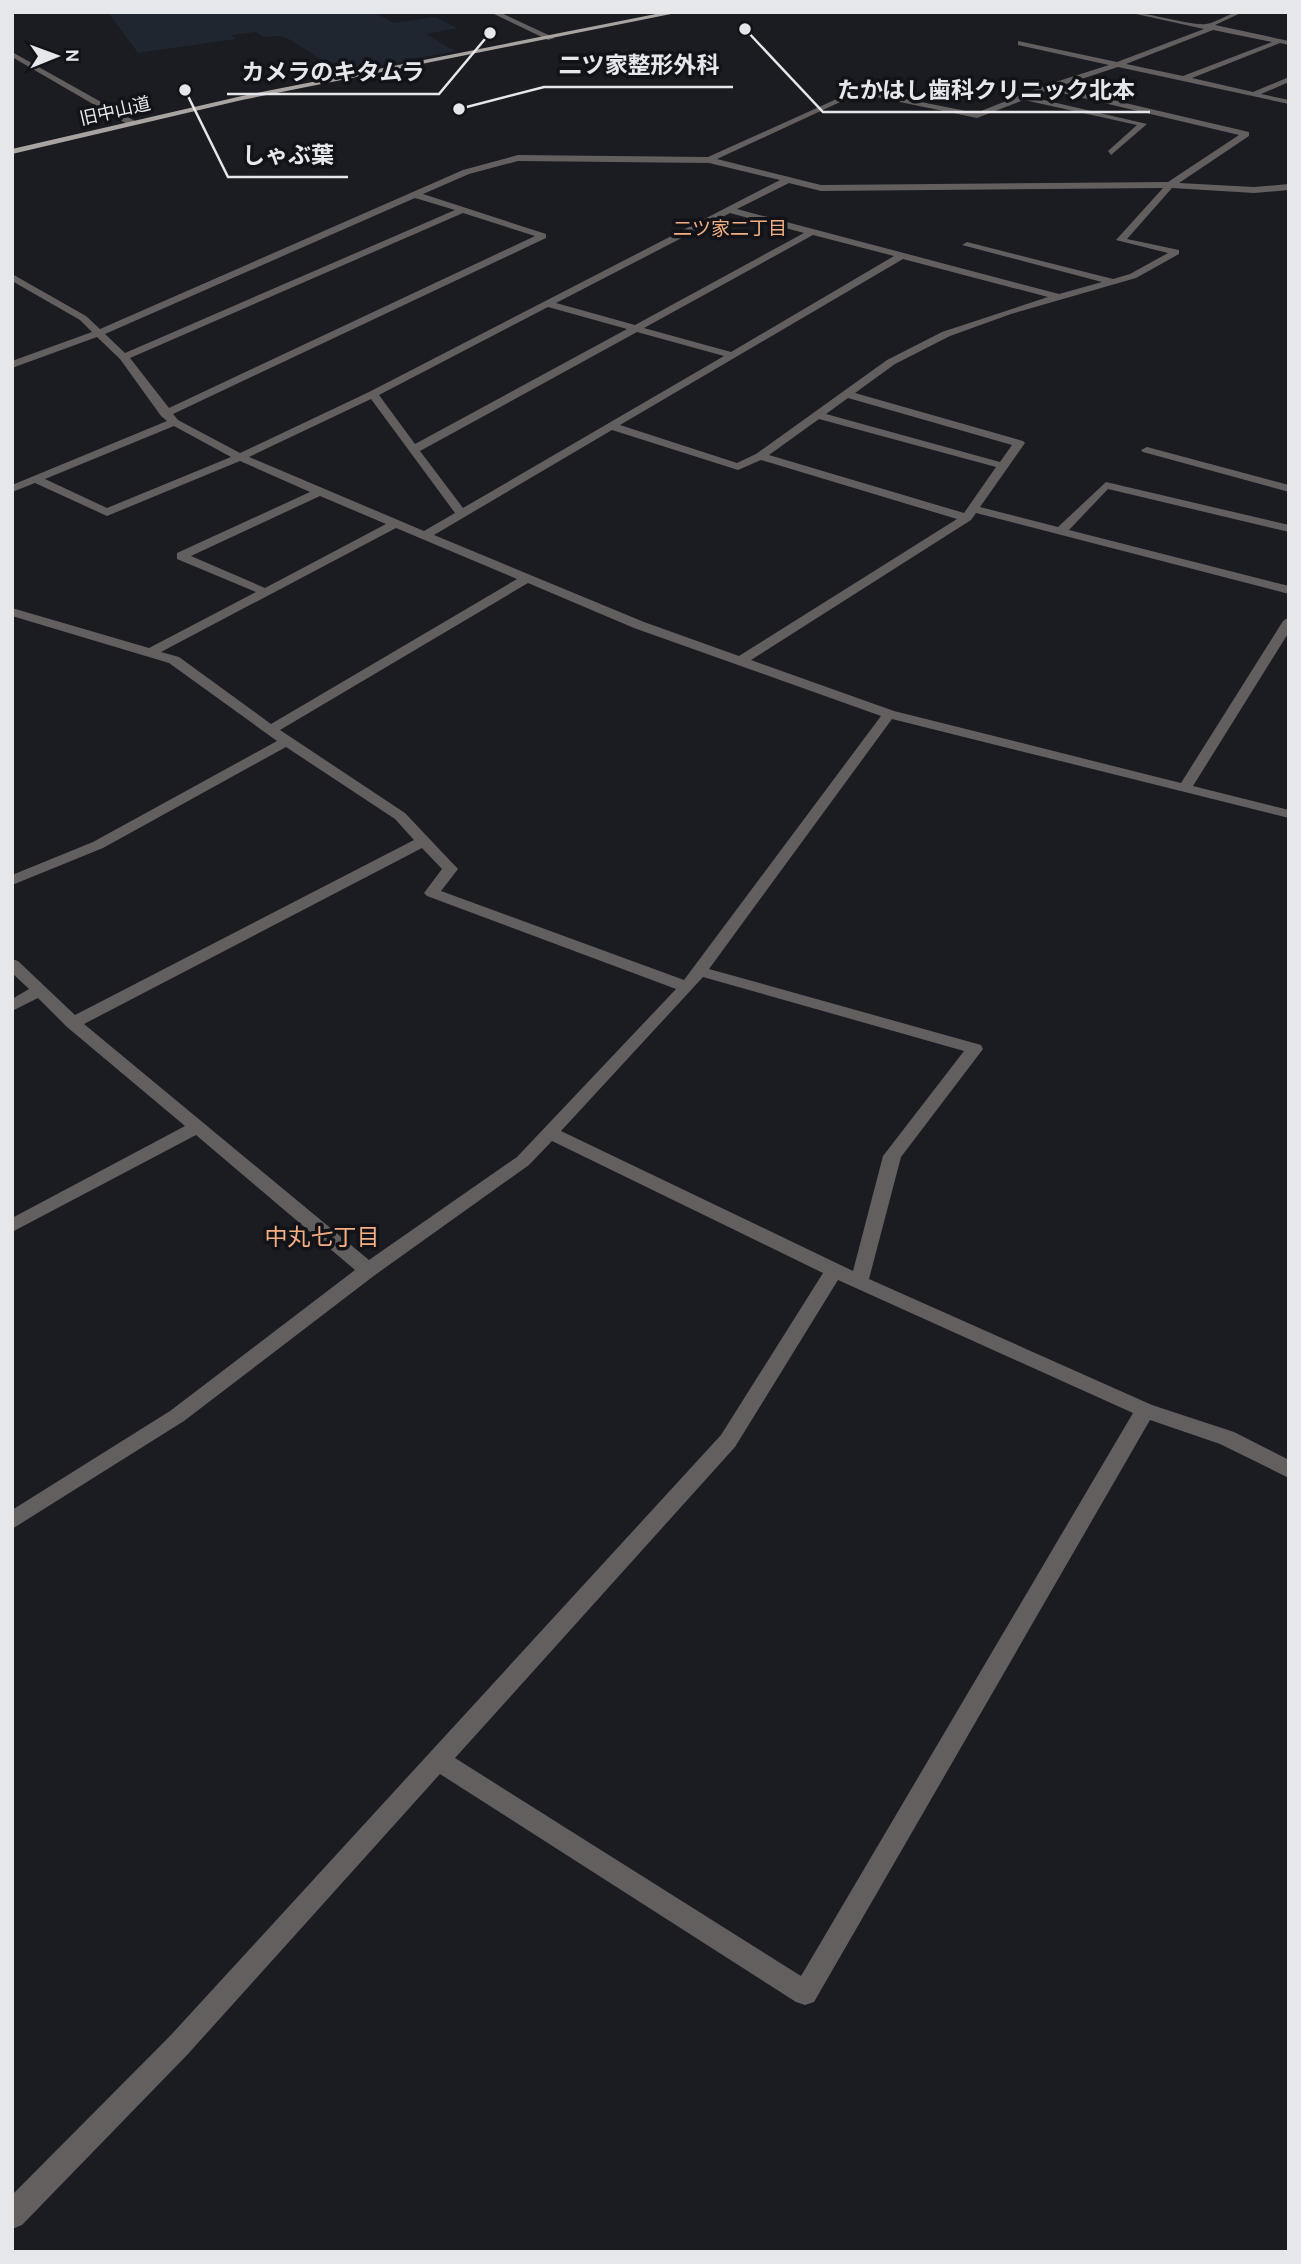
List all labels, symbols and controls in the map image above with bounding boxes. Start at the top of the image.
north arrow [21,21,91,91]
callout: 二ツ家整形外科 [544,43,733,87]
text: N [61,49,83,63]
callout: カメラのキタムラ [227,50,439,94]
text: 二ツ家整形外科 [559,52,720,79]
text: カメラのキタムラ [242,59,424,86]
callout: たかはし歯科クリニック北本 [823,68,1150,112]
text: たかはし歯科クリニック北本 [837,77,1135,104]
street label: 旧中山道 [77,92,153,130]
callout: しゃぶ葉 [228,133,348,177]
text: しゃぶ葉 [242,142,334,169]
district label: 二ツ家二丁目 [673,218,787,240]
district label: 中丸七丁目 [265,1224,380,1251]

